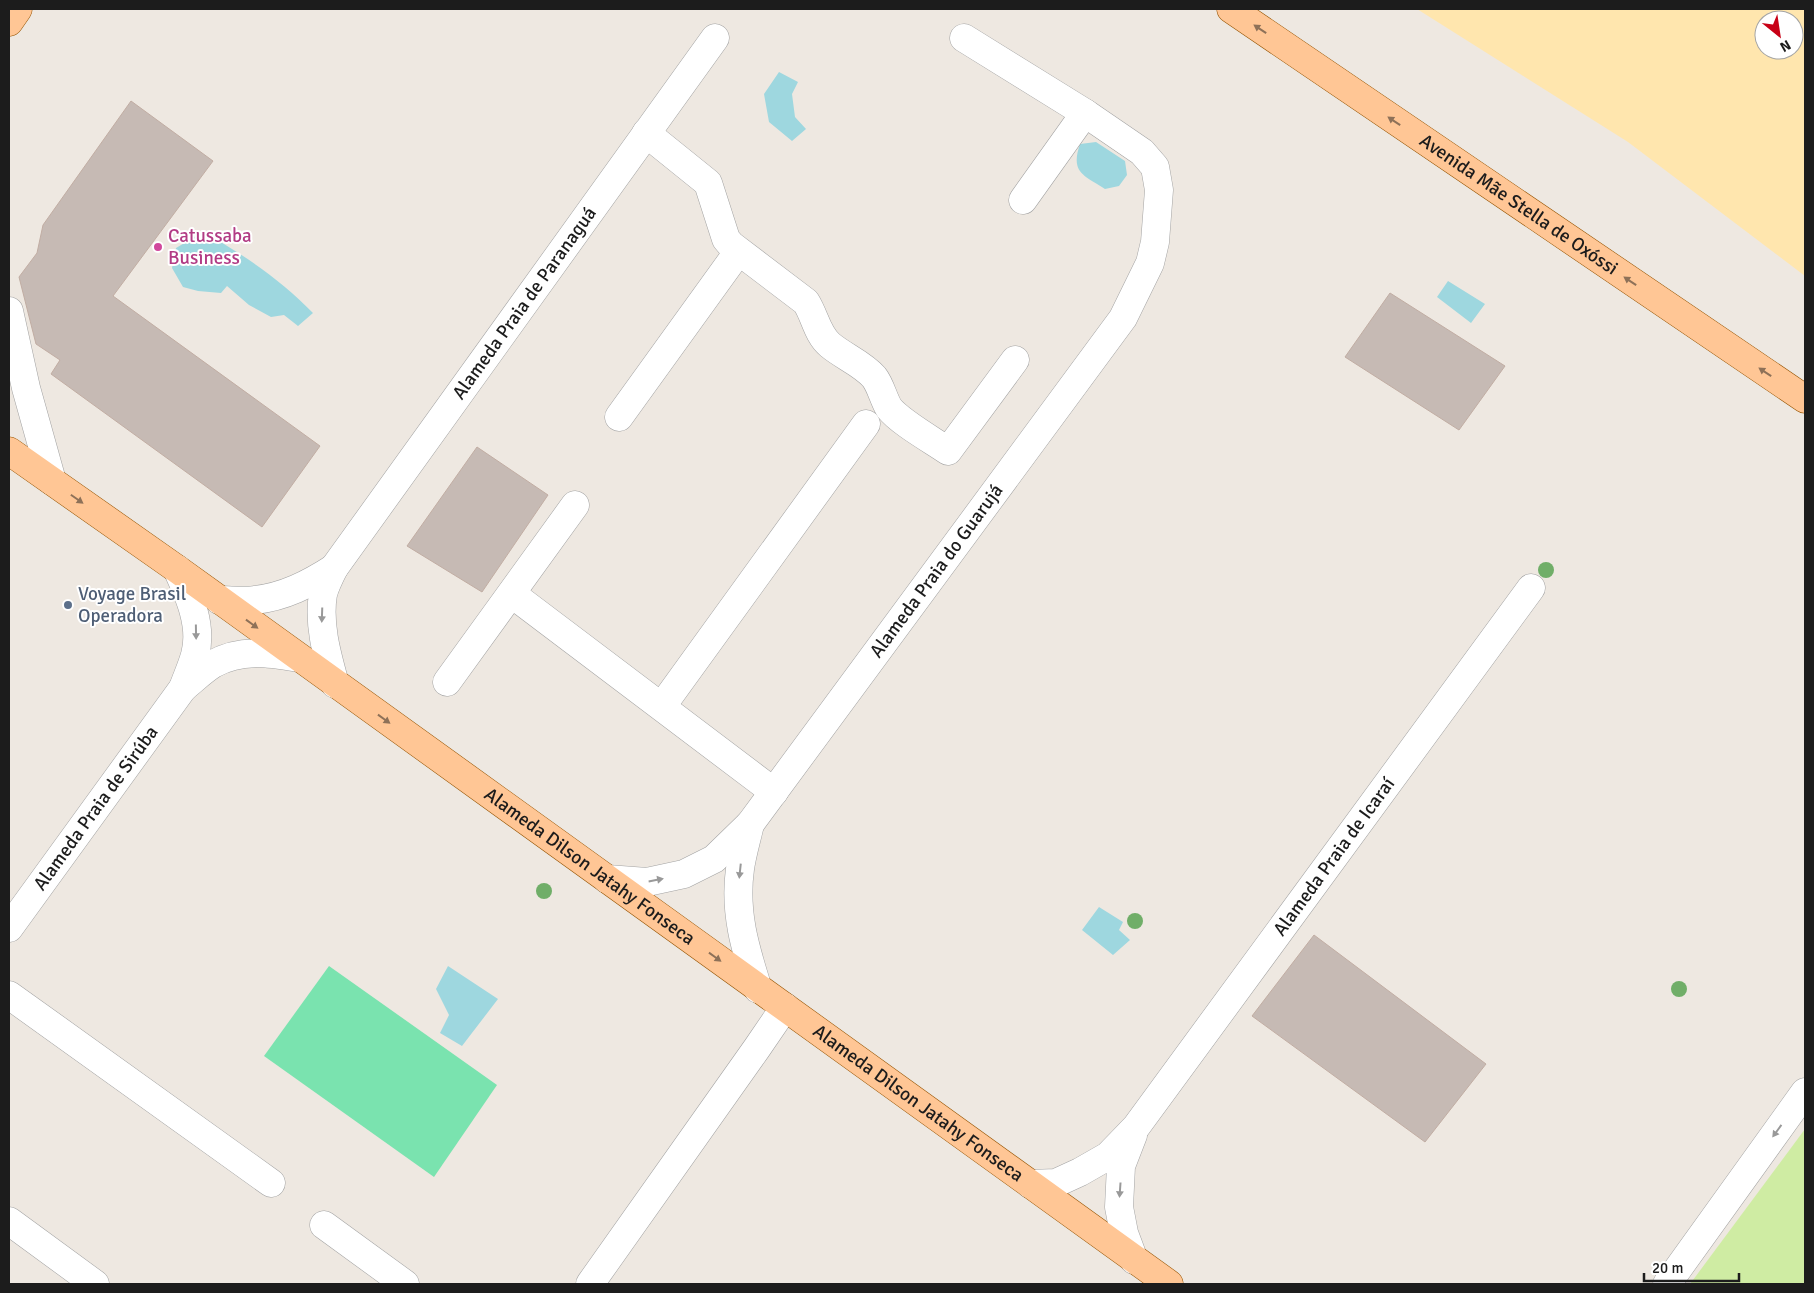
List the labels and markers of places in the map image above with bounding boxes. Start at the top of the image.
place label: Catussaba Business [168,224,252,270]
marker: Catussaba Business [152,241,164,253]
place label: Voyage Brasil Operadora [78,582,186,628]
marker: Voyage Brasil Operadora [62,599,74,611]

